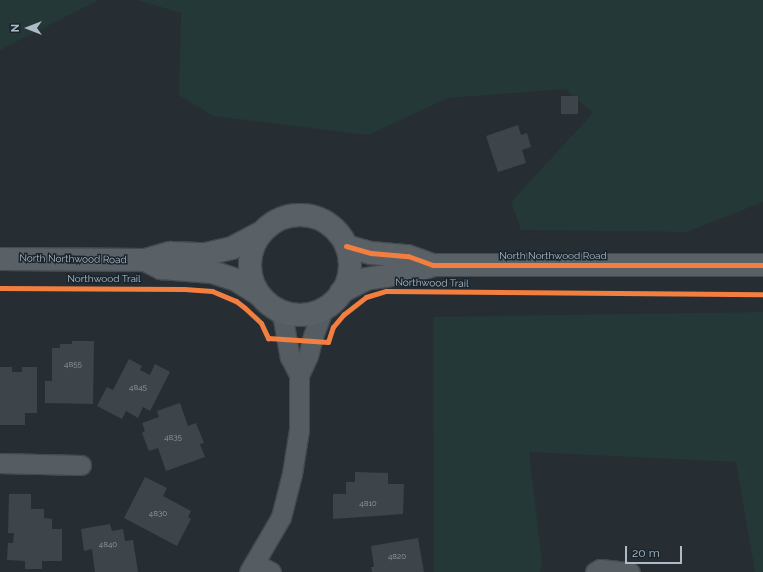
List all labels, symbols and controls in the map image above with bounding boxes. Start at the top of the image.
north arrow [8,8,48,48]
text: N [9,24,22,32]
street label: North Northwood Road [499,250,607,262]
street label: North Northwood Road [19,252,127,266]
street label: Northwood Trail [67,273,141,285]
street label: Northwood Trail [395,276,469,290]
house number: 4855 [64,360,82,370]
house number: 4845 [129,383,147,393]
house number: 4835 [164,433,182,443]
house number: 4810 [359,499,377,509]
house number: 4830 [149,509,167,519]
scale bar [627,538,684,564]
house number: 4840 [99,540,117,550]
text: 20 m [632,546,660,560]
house number: 4820 [388,552,406,562]

